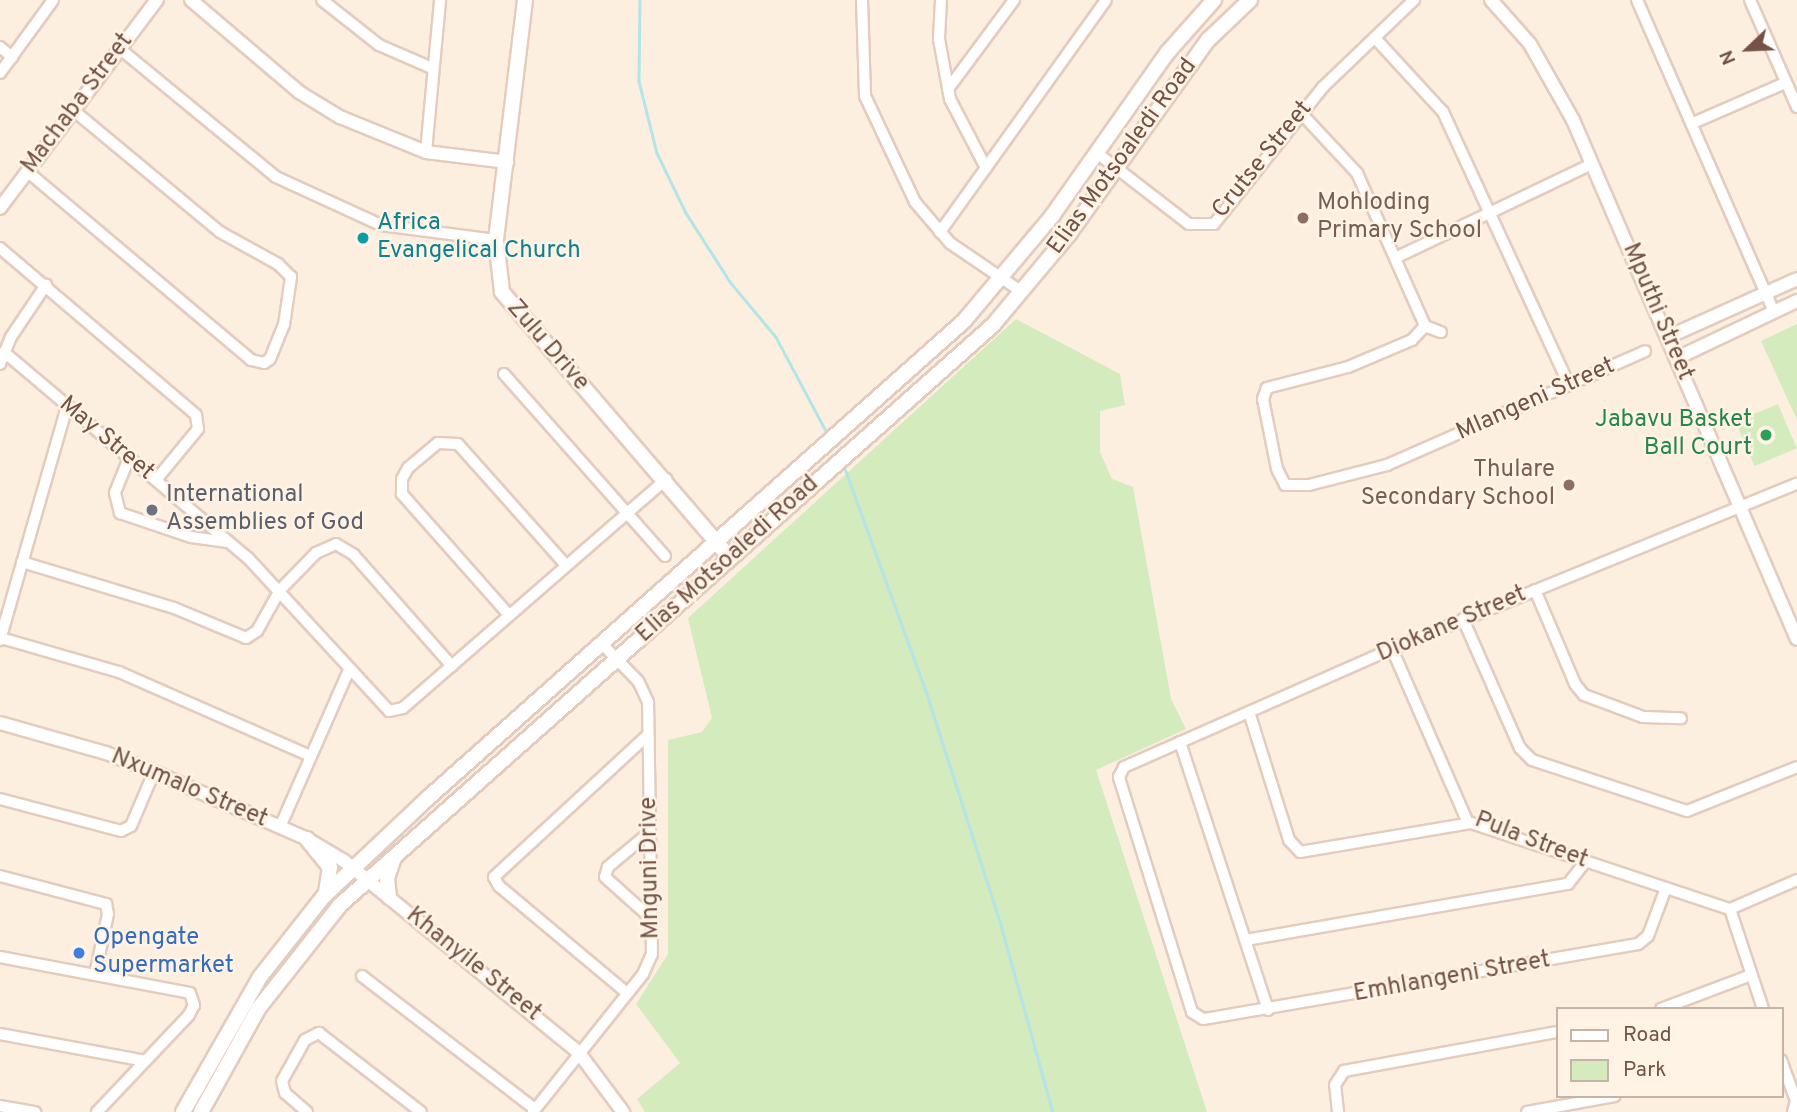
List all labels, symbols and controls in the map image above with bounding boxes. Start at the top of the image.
north arrow [1713,14,1783,84]
street label: Machaba Street [16,28,140,180]
text: N [1715,46,1742,68]
street label: Elias Motsoaledi Road [1042,53,1204,261]
street label: Crutse Street [1207,96,1319,224]
place label: Mohloding Primary School [1317,190,1482,246]
place label: Africa Evangelical Church [377,210,581,266]
marker: Mohloding Primary School [1295,210,1311,226]
marker: Africa Evangelical Church [355,230,371,246]
street label: Mputhi Street [1615,239,1699,385]
street label: Zulu Drive [500,295,594,397]
street label: Mlangeni Street [1452,352,1620,448]
street label: May Street [52,391,160,487]
place label: Jabavu Basket Ball Court [1595,407,1752,463]
marker: Jabavu Basket Ball Court [1758,427,1774,443]
place label: Thulare Secondary School [1361,457,1555,513]
street label: Elias Motsoaledi Road [631,471,825,649]
marker: Thulare Secondary School [1561,477,1577,493]
place label: International Assemblies of God [166,482,364,538]
marker: International Assemblies of God [144,502,160,518]
street label: Diokane Street [1373,581,1531,669]
street label: Nxumalo Street [106,743,272,835]
street label: Mnguni Drive [635,797,667,939]
street label: Pula Street [1470,806,1592,876]
street label: Khanyile Street [400,902,546,1028]
place label: Opengate Supermarket [93,925,234,981]
marker: Opengate Supermarket [71,945,87,961]
street label: Emhlangeni Street [1351,947,1553,1009]
legend [1556,1007,1783,1098]
text: Road [1623,1022,1672,1049]
text: Park [1623,1057,1666,1084]

